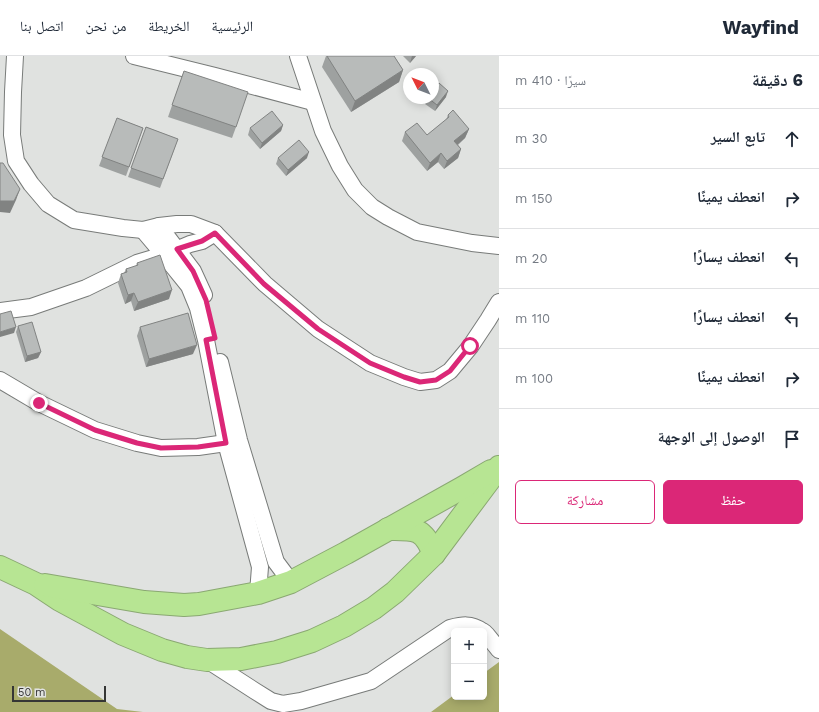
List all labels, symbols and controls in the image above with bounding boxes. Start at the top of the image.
text: Wayfind [723,16,799,39]
text: اتصل بنا [20,18,64,34]
text: من نحن [86,18,126,34]
text: الخريطة [148,18,190,34]
text: الرئيسية [212,18,253,34]
north arrow [403,68,439,104]
text: 6 دقيقة [752,70,803,90]
text: سيرًا · 410 m [515,73,586,88]
text: تابع السير [711,128,765,146]
icon: ahead [781,128,803,150]
text: 30 m [515,131,548,146]
text: انعطف يمينًا [697,188,765,206]
icon: right [781,188,803,210]
text: 150 m [515,191,553,206]
text: انعطف يسارًا [693,248,765,266]
icon: left [781,248,803,270]
text: 20 m [515,251,548,266]
text: انعطف يسارًا [693,308,765,326]
icon: left [781,308,803,330]
text: 110 m [515,311,550,326]
route start [461,337,479,355]
text: انعطف يمينًا [697,368,765,386]
icon: right [781,368,803,390]
text: 100 m [515,371,553,386]
route end [30,394,48,412]
text: الوصول إلى الوجهة [658,428,765,446]
icon: arrive [781,428,803,450]
button: مشاركة [515,480,655,524]
button: حفظ [663,480,803,524]
map controls [451,628,487,700]
button: + [451,628,487,664]
button: − [451,664,487,700]
scale bar [12,684,106,703]
text: 50 m [18,686,45,699]

